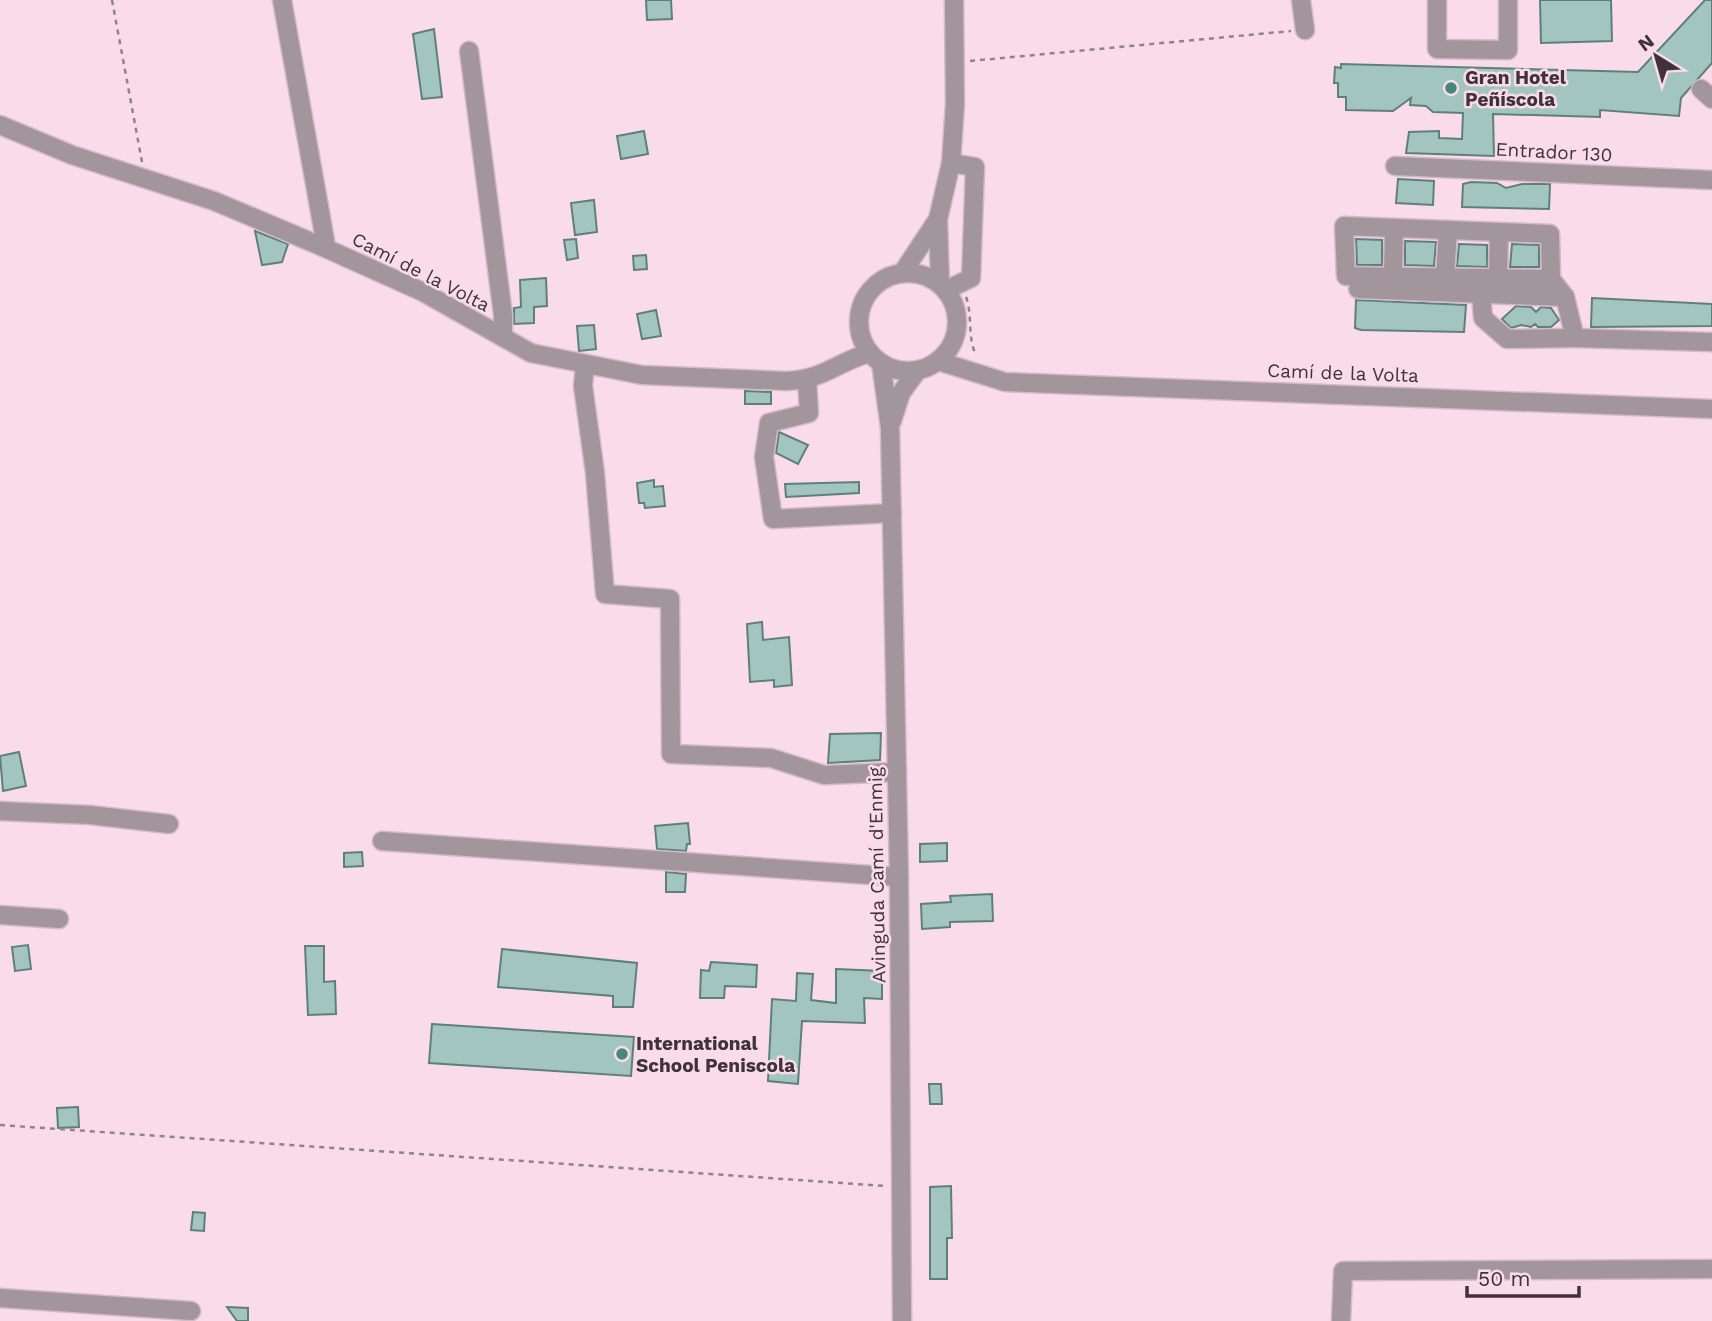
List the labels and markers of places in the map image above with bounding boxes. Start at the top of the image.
place label: Gran Hotel Peñíscola [1465,66,1567,111]
marker: Gran Hotel Peñíscola [1443,80,1459,96]
place label: International School Peniscola [636,1032,795,1077]
marker: International School Peniscola [614,1046,630,1062]

